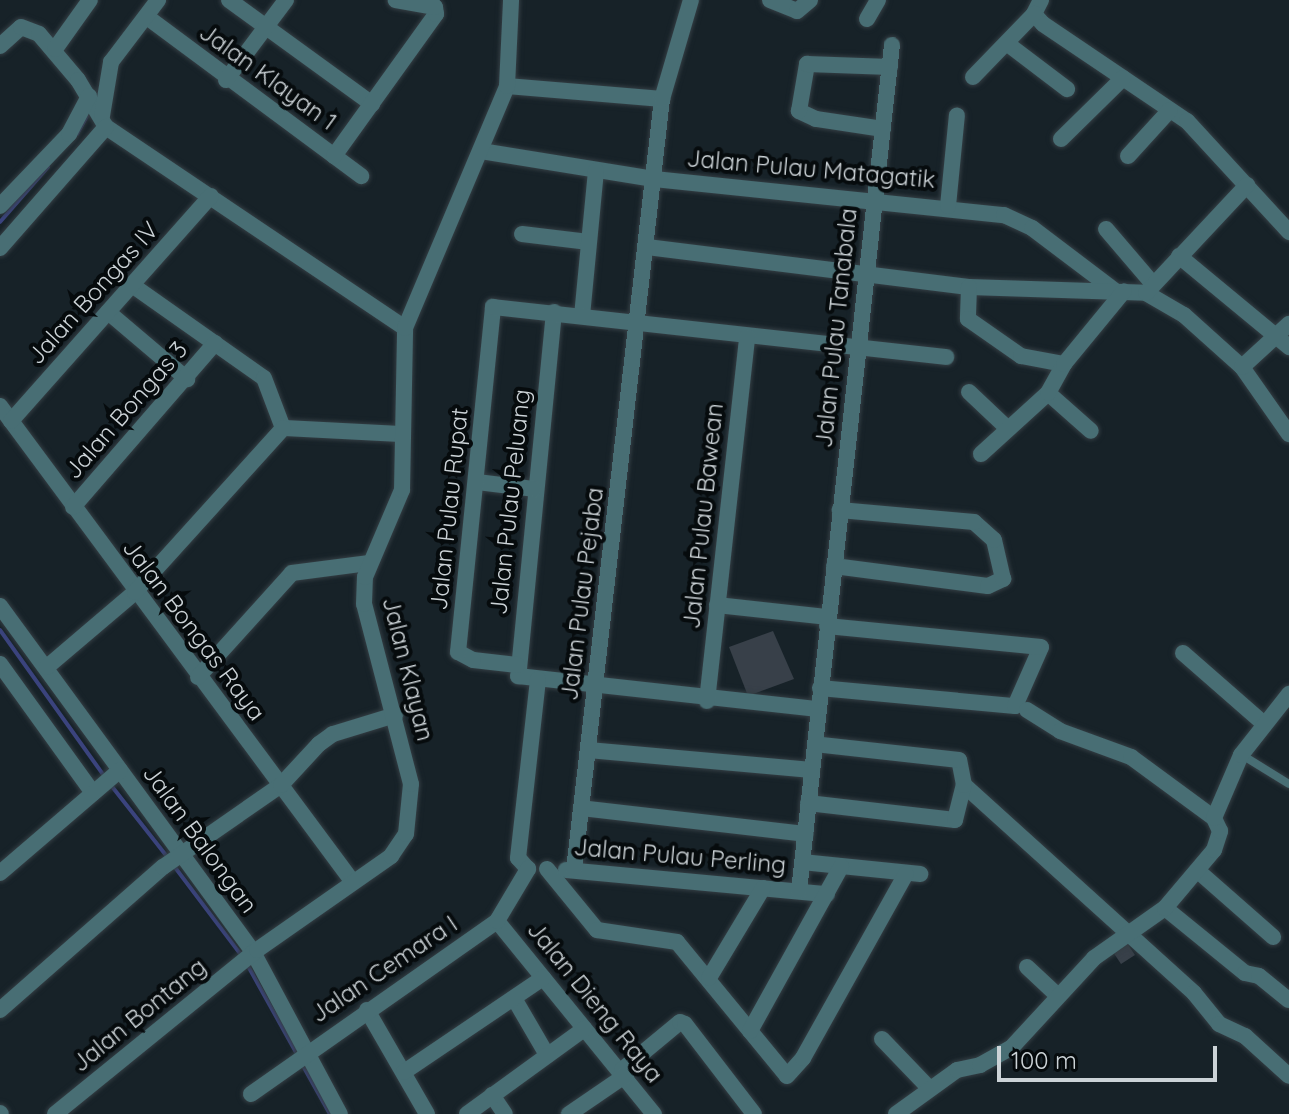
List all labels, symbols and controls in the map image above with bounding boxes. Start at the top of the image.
street label: Jalan Klayan 1 [194,18,342,136]
street label: Jalan Pulau Matagatik [686,144,936,194]
street label: Jalan Pulau Tanabala [809,207,863,449]
street label: Jalan Bongas IV [21,216,165,370]
street label: Jalan Bongas 3 [59,335,193,485]
street label: Jalan Pulau Peluang [484,388,536,616]
street label: Jalan Pulau Bawean [677,402,729,630]
street label: Jalan Pulau Rupat [424,406,474,612]
street label: Jalan Pulau Pejaba [555,486,609,702]
street label: Jalan Bongas Raya [117,534,271,726]
street label: Jalan Klayan [376,594,440,744]
street label: Jalan Balongan [137,759,263,919]
street label: Jalan Pulau Perling [573,832,787,880]
street label: Jalan Cemara I [305,909,463,1029]
street label: Jalan Dieng Raya [521,916,669,1088]
street label: Jalan Bontang [66,952,212,1078]
scale bar [1001,1030,1221,1080]
text: 100 m [1011,1045,1077,1075]

